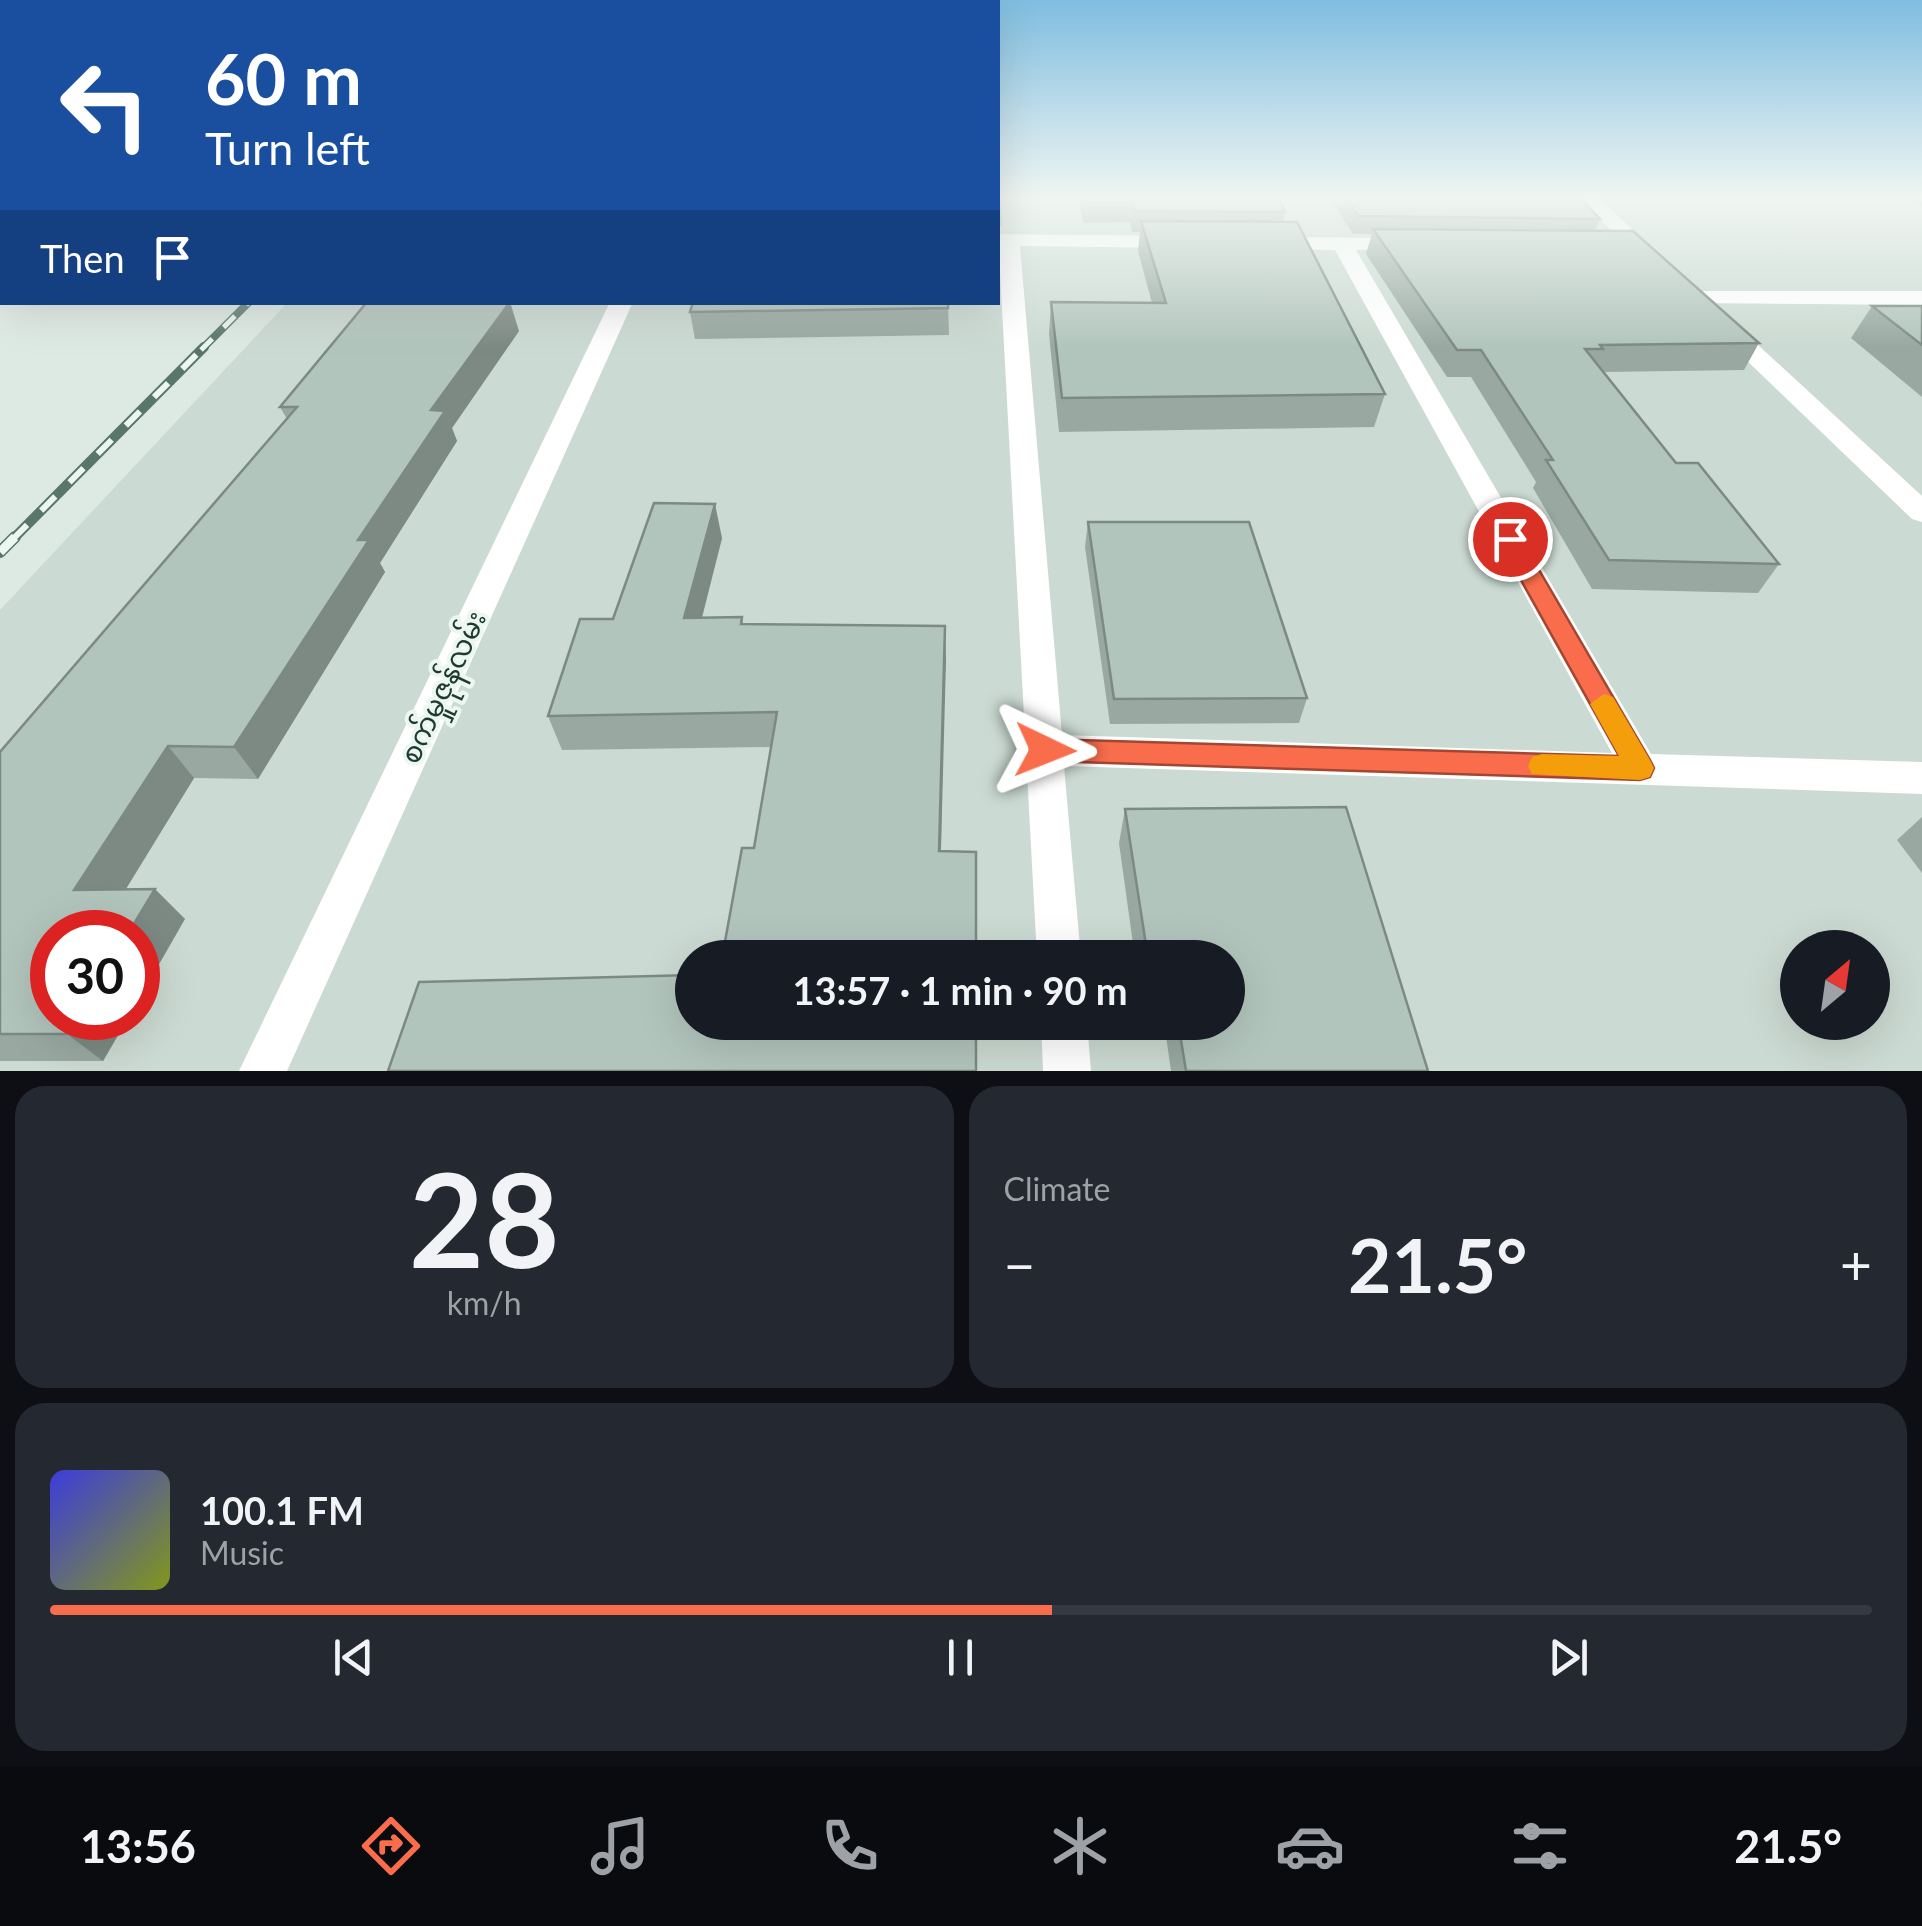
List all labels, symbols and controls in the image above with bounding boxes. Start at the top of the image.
text: 60 m [205,36,362,120]
icon: left [40,40,170,170]
text: Turn left [205,121,370,175]
icon: arrive [145,230,200,285]
text: Then [40,235,125,281]
pin [1468,497,1553,582]
icon: arrive [1483,512,1538,567]
street label: စက်မှုဇုန်လမ်း [392,605,499,771]
position arrow [993,698,1097,802]
speed limit sign: 30 [30,910,160,1040]
north arrow [1780,930,1890,1040]
map controls [1780,930,1890,1040]
text: 13:57 · 1 min · 90 m [792,967,1128,1013]
text: 28 [409,1140,560,1296]
text: Climate [1004,1169,1110,1208]
text: 21.5° [1348,1219,1527,1309]
text: − [1004,1231,1035,1297]
text: + [1840,1231,1872,1297]
text: km/h [447,1283,522,1322]
text: 100.1 FM [200,1487,364,1533]
text: Music [200,1533,284,1572]
icon: previous [326,1630,381,1685]
icon: pause [933,1630,988,1685]
icon: next [1541,1630,1596,1685]
icon: directions [356,1811,426,1881]
icon: music [585,1811,655,1881]
icon: phone [815,1811,885,1881]
icon: climate [1045,1811,1115,1881]
icon: car [1275,1811,1345,1881]
icon: filters [1505,1811,1575,1881]
text: 13:56 [80,1819,196,1873]
text: 21.5° [1734,1819,1842,1873]

